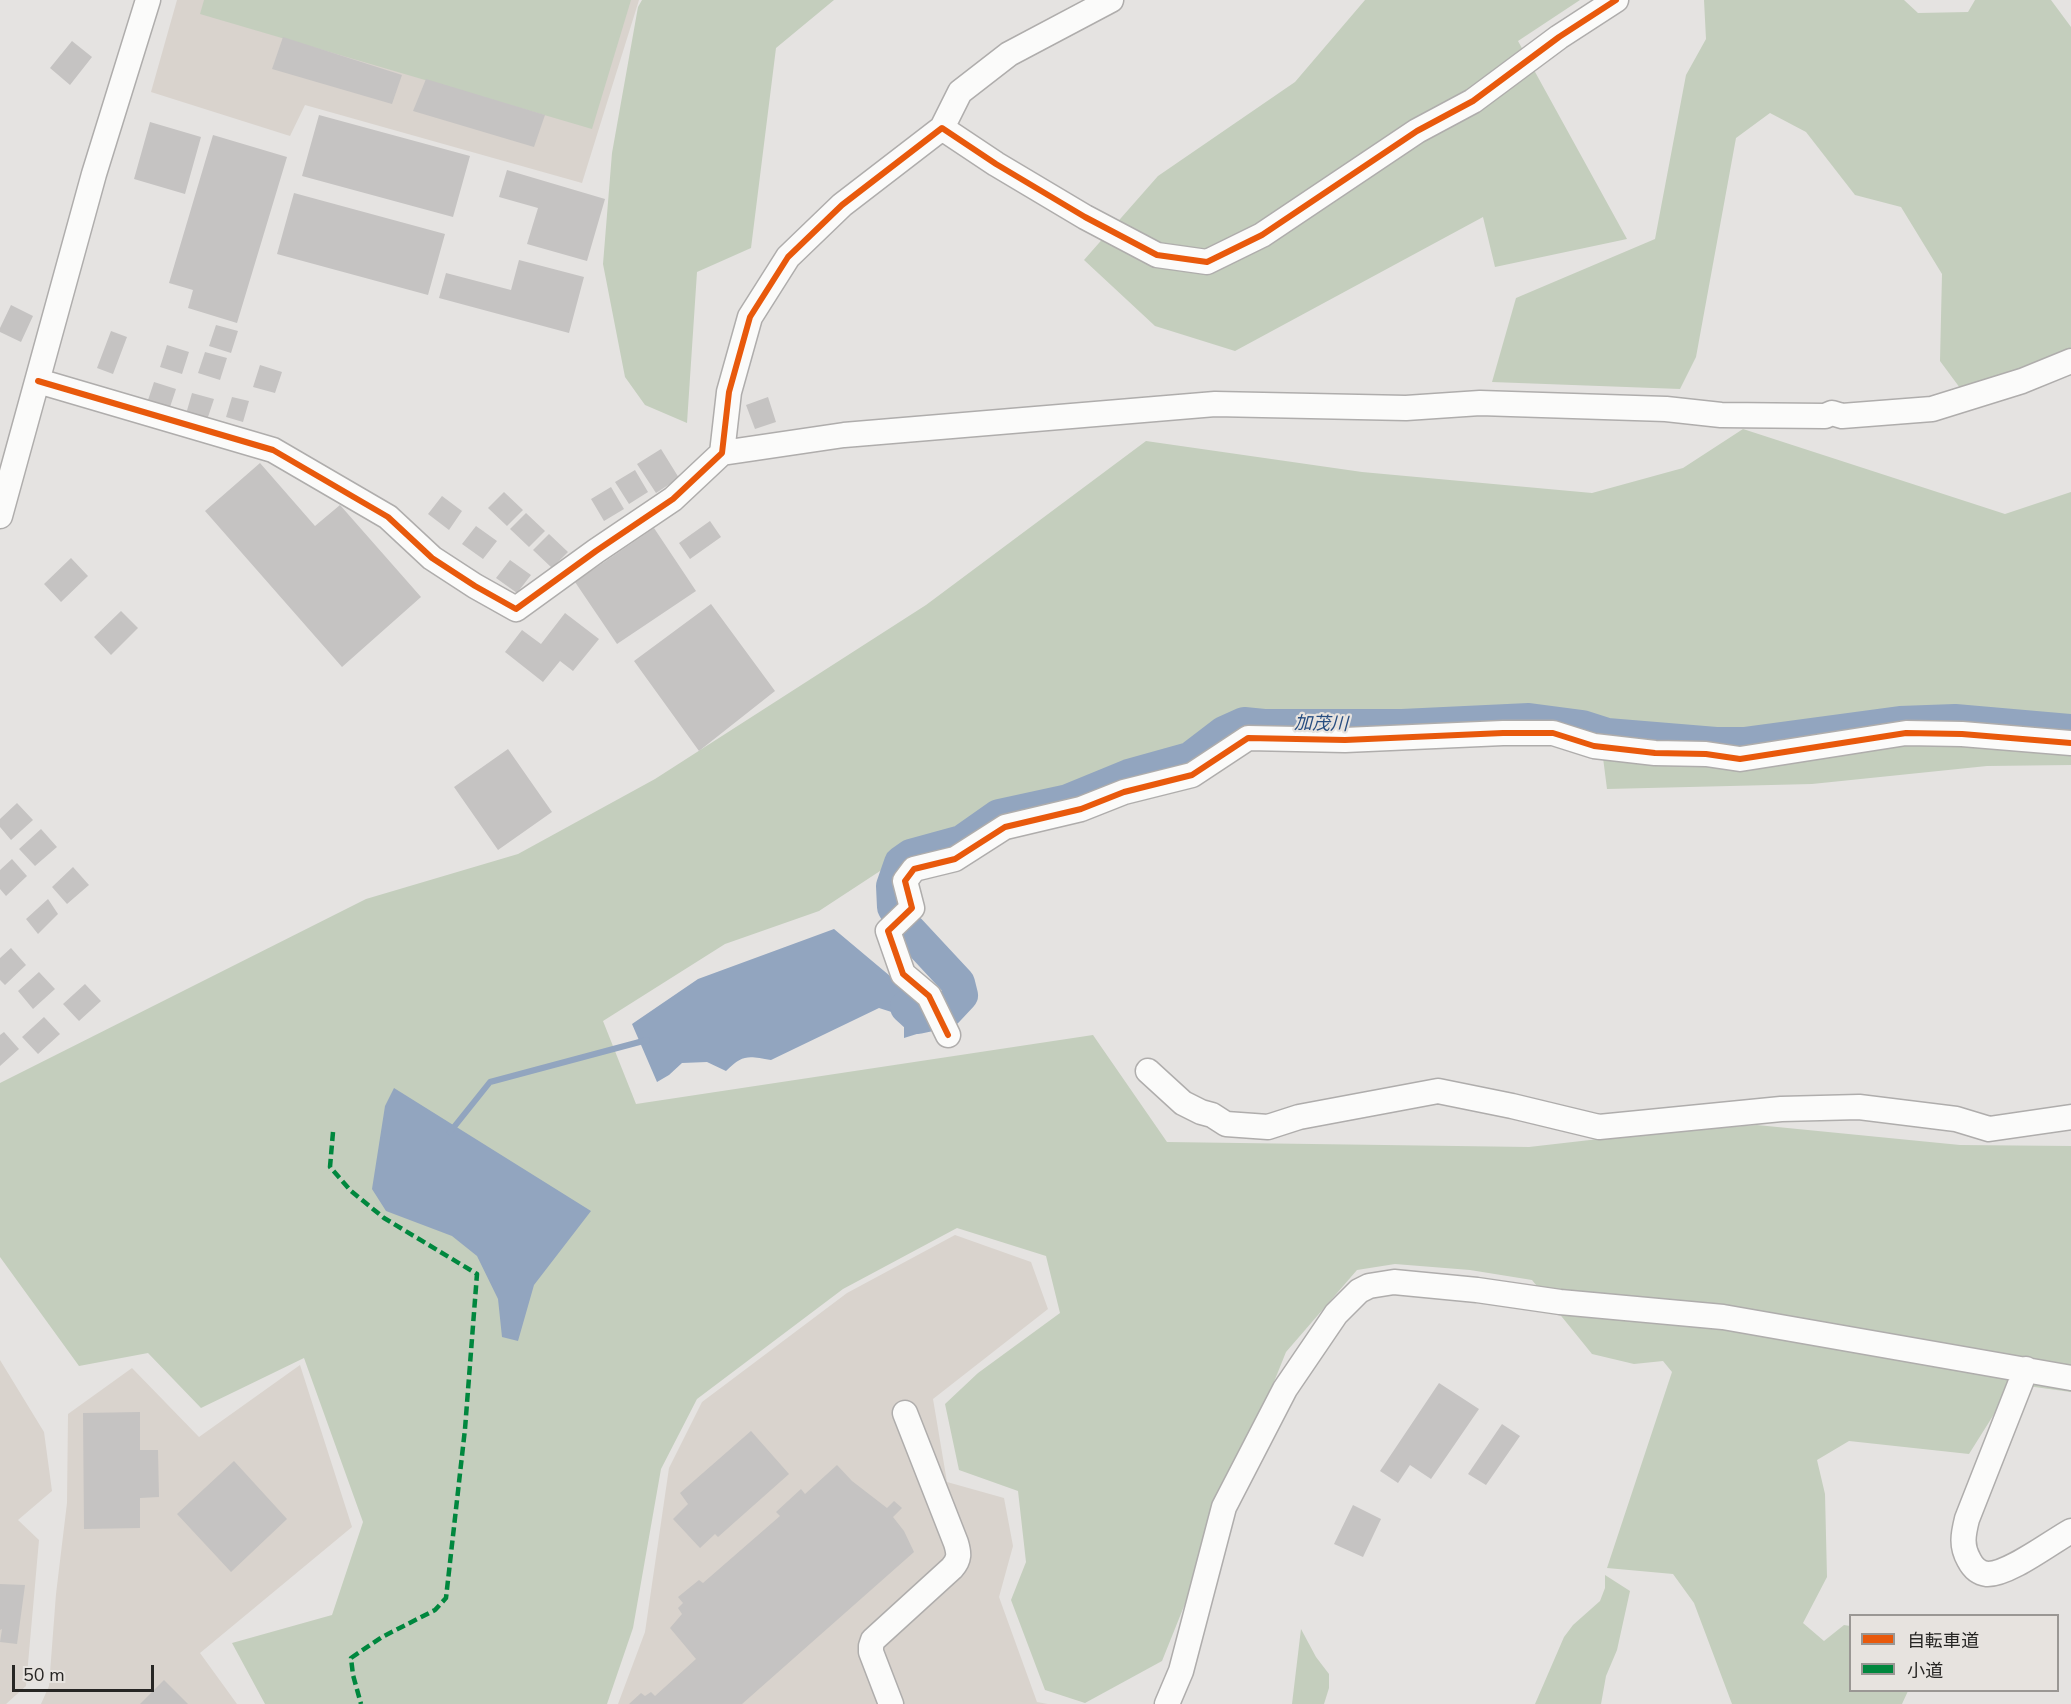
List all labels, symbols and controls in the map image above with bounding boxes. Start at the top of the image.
water label: 加茂川 [1294,714,1348,736]
legend [1849,1614,2059,1692]
text: 自転車道 [1907,1629,1979,1653]
scale bar [15,1653,158,1691]
text: 小道 [1907,1659,1943,1683]
text: 50 m [23,1663,65,1687]

